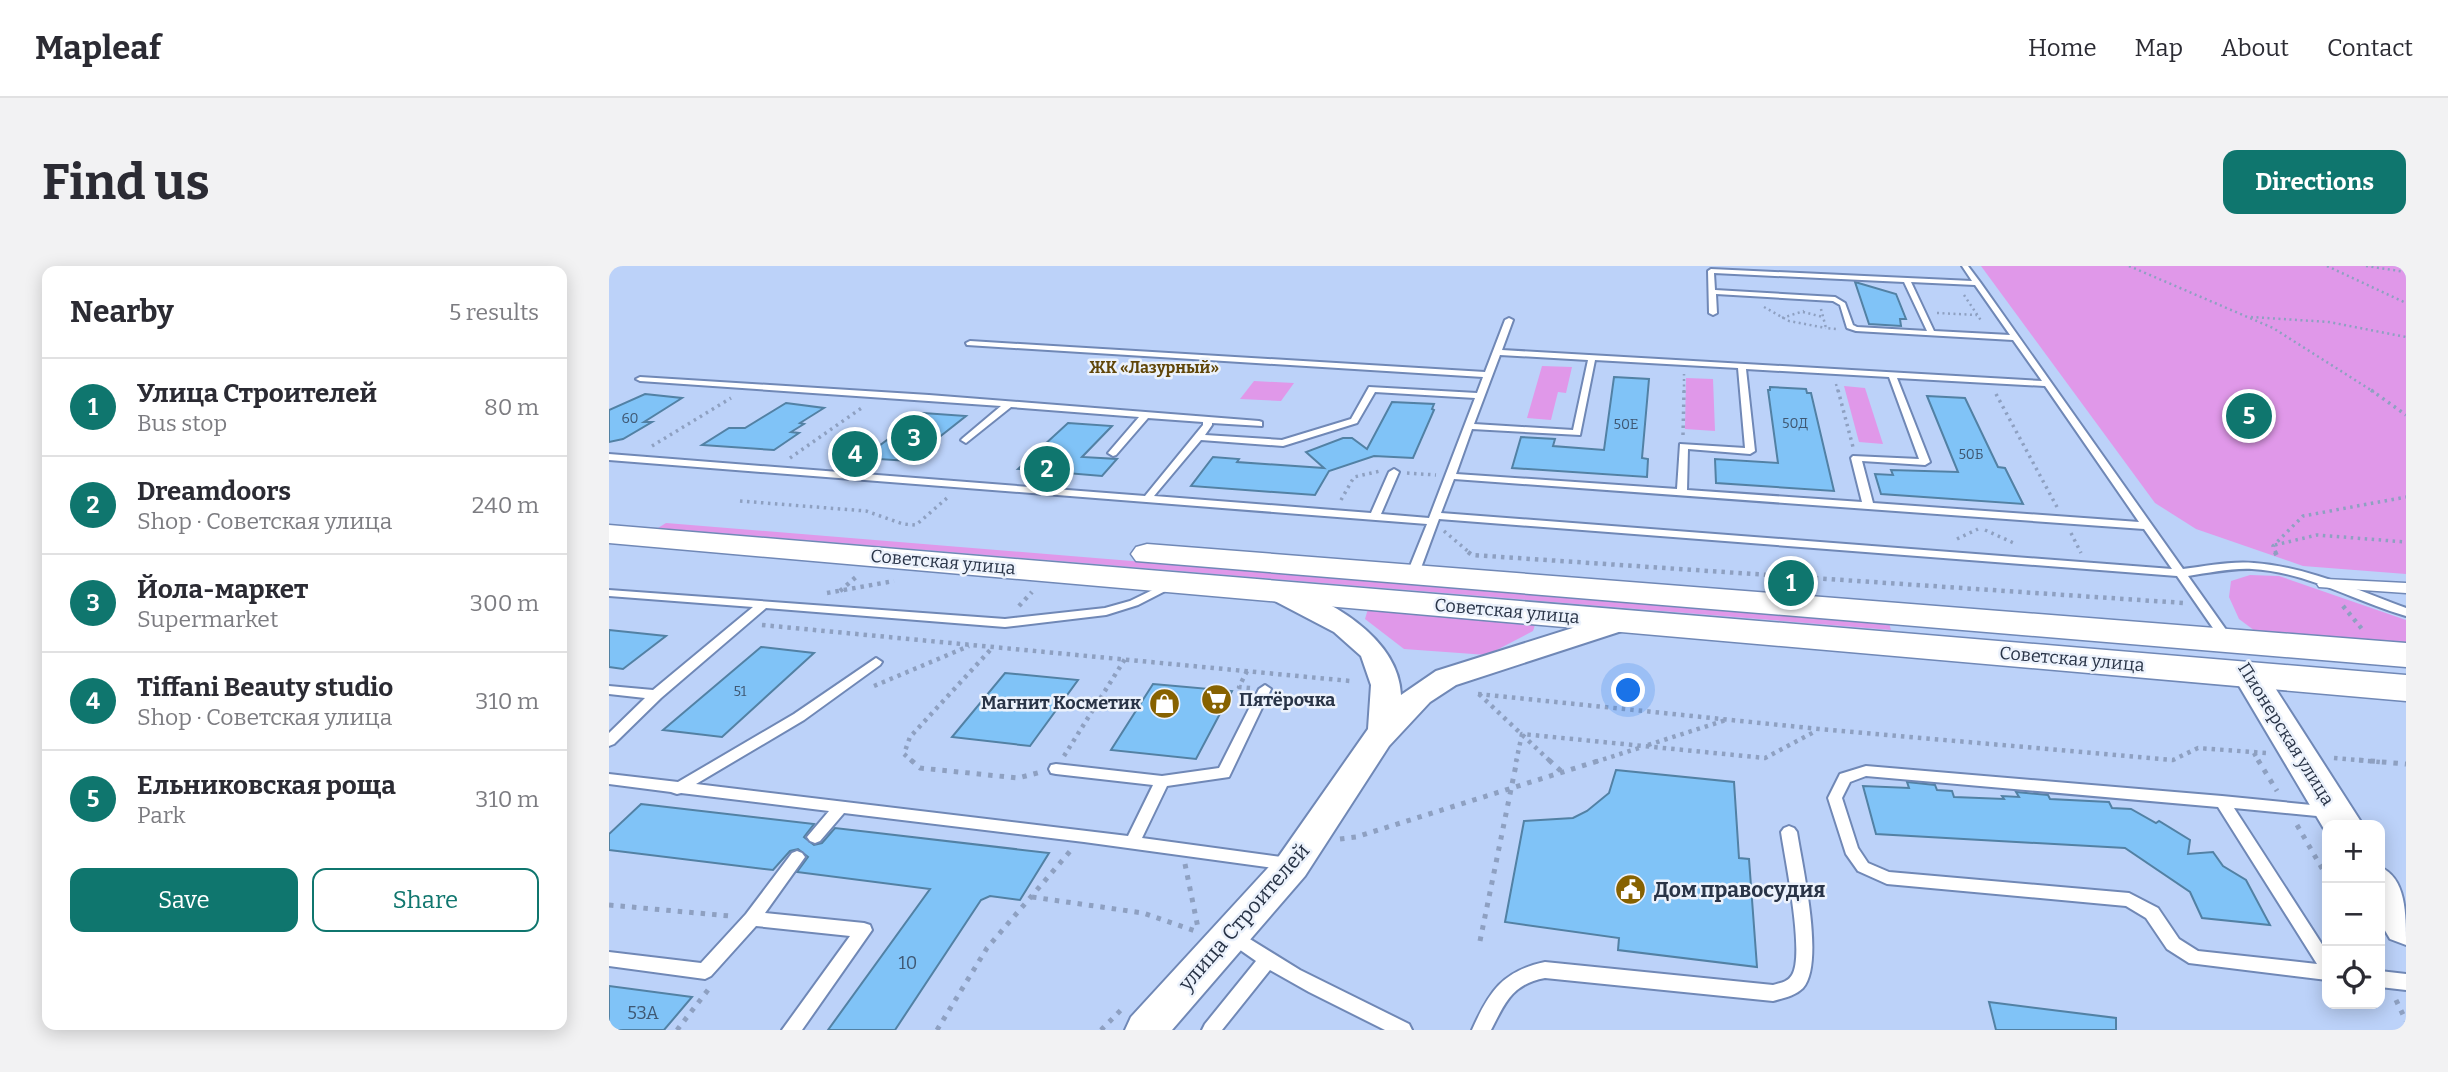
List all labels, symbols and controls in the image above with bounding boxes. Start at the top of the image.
text: Mapleaf [35,28,161,68]
text: Home [2028,34,2097,62]
text: Map [2135,34,2183,62]
text: About [2221,34,2289,62]
text: Contact [2327,34,2413,62]
button: Directions [2223,150,2406,214]
text: Find us [42,153,210,212]
text: Nearby [70,294,174,330]
text: 5 results [449,298,539,326]
district label: ЖК «Лазурный» [1089,358,1219,377]
text: Улица Строителей [137,378,377,409]
pin: 5 [2226,390,2272,442]
text: 1 [88,393,98,421]
text: 80 m [484,393,539,421]
text: Bus stop [137,409,227,437]
house number: 60 [621,410,639,427]
pin: 3 [891,412,937,464]
house number: 50Д [1782,415,1808,432]
house number: 50Е [1613,416,1639,433]
pin: 4 [832,428,878,480]
pin: 2 [1024,443,1070,495]
house number: 50Б [1958,446,1984,463]
text: Dreamdoors [137,476,291,507]
text: 2 [87,491,99,519]
text: 240 m [472,491,539,519]
text: Shop · Советская улица [137,507,392,535]
street label: Советская улица [869,545,1017,579]
pin: 1 [1768,557,1814,609]
text: Йола-маркет [137,574,308,605]
text: 3 [86,589,100,617]
text: 300 m [470,589,539,617]
street label: Советская улица [1433,594,1581,628]
text: Supermarket [137,605,278,633]
street label: Советская улица [1998,642,2146,676]
street label: Пионерская улица [2233,659,2339,810]
text: Tiffani Beauty studio [137,672,393,703]
your location [1611,673,1645,707]
house number: 51 [734,683,747,700]
supermarket icon: Пятёрочка [1199,683,1233,717]
shop icon: Магнит Косметик [1147,686,1181,720]
text: 4 [86,687,100,715]
text: 310 m [475,687,539,715]
place label: Пятёрочка [1239,689,1335,711]
place label: Магнит Косметик [981,692,1141,714]
text: Shop · Советская улица [137,703,392,731]
text: Ельниковская роща [137,770,396,801]
text: 5 [87,785,99,813]
text: 310 m [475,785,539,813]
text: Park [137,801,186,829]
map controls [2322,820,2385,1009]
button: + [2322,820,2385,883]
street label: улица Строителей [1172,838,1315,997]
button: Save [70,868,298,932]
button: Share [312,868,539,932]
public building icon: Дом правосудия [1614,873,1648,907]
place label: Дом правосудия [1654,877,1826,903]
button: − [2322,883,2385,946]
button: locate [2322,946,2385,1009]
house number: 10 [899,952,917,974]
house number: 53А [627,1002,659,1024]

